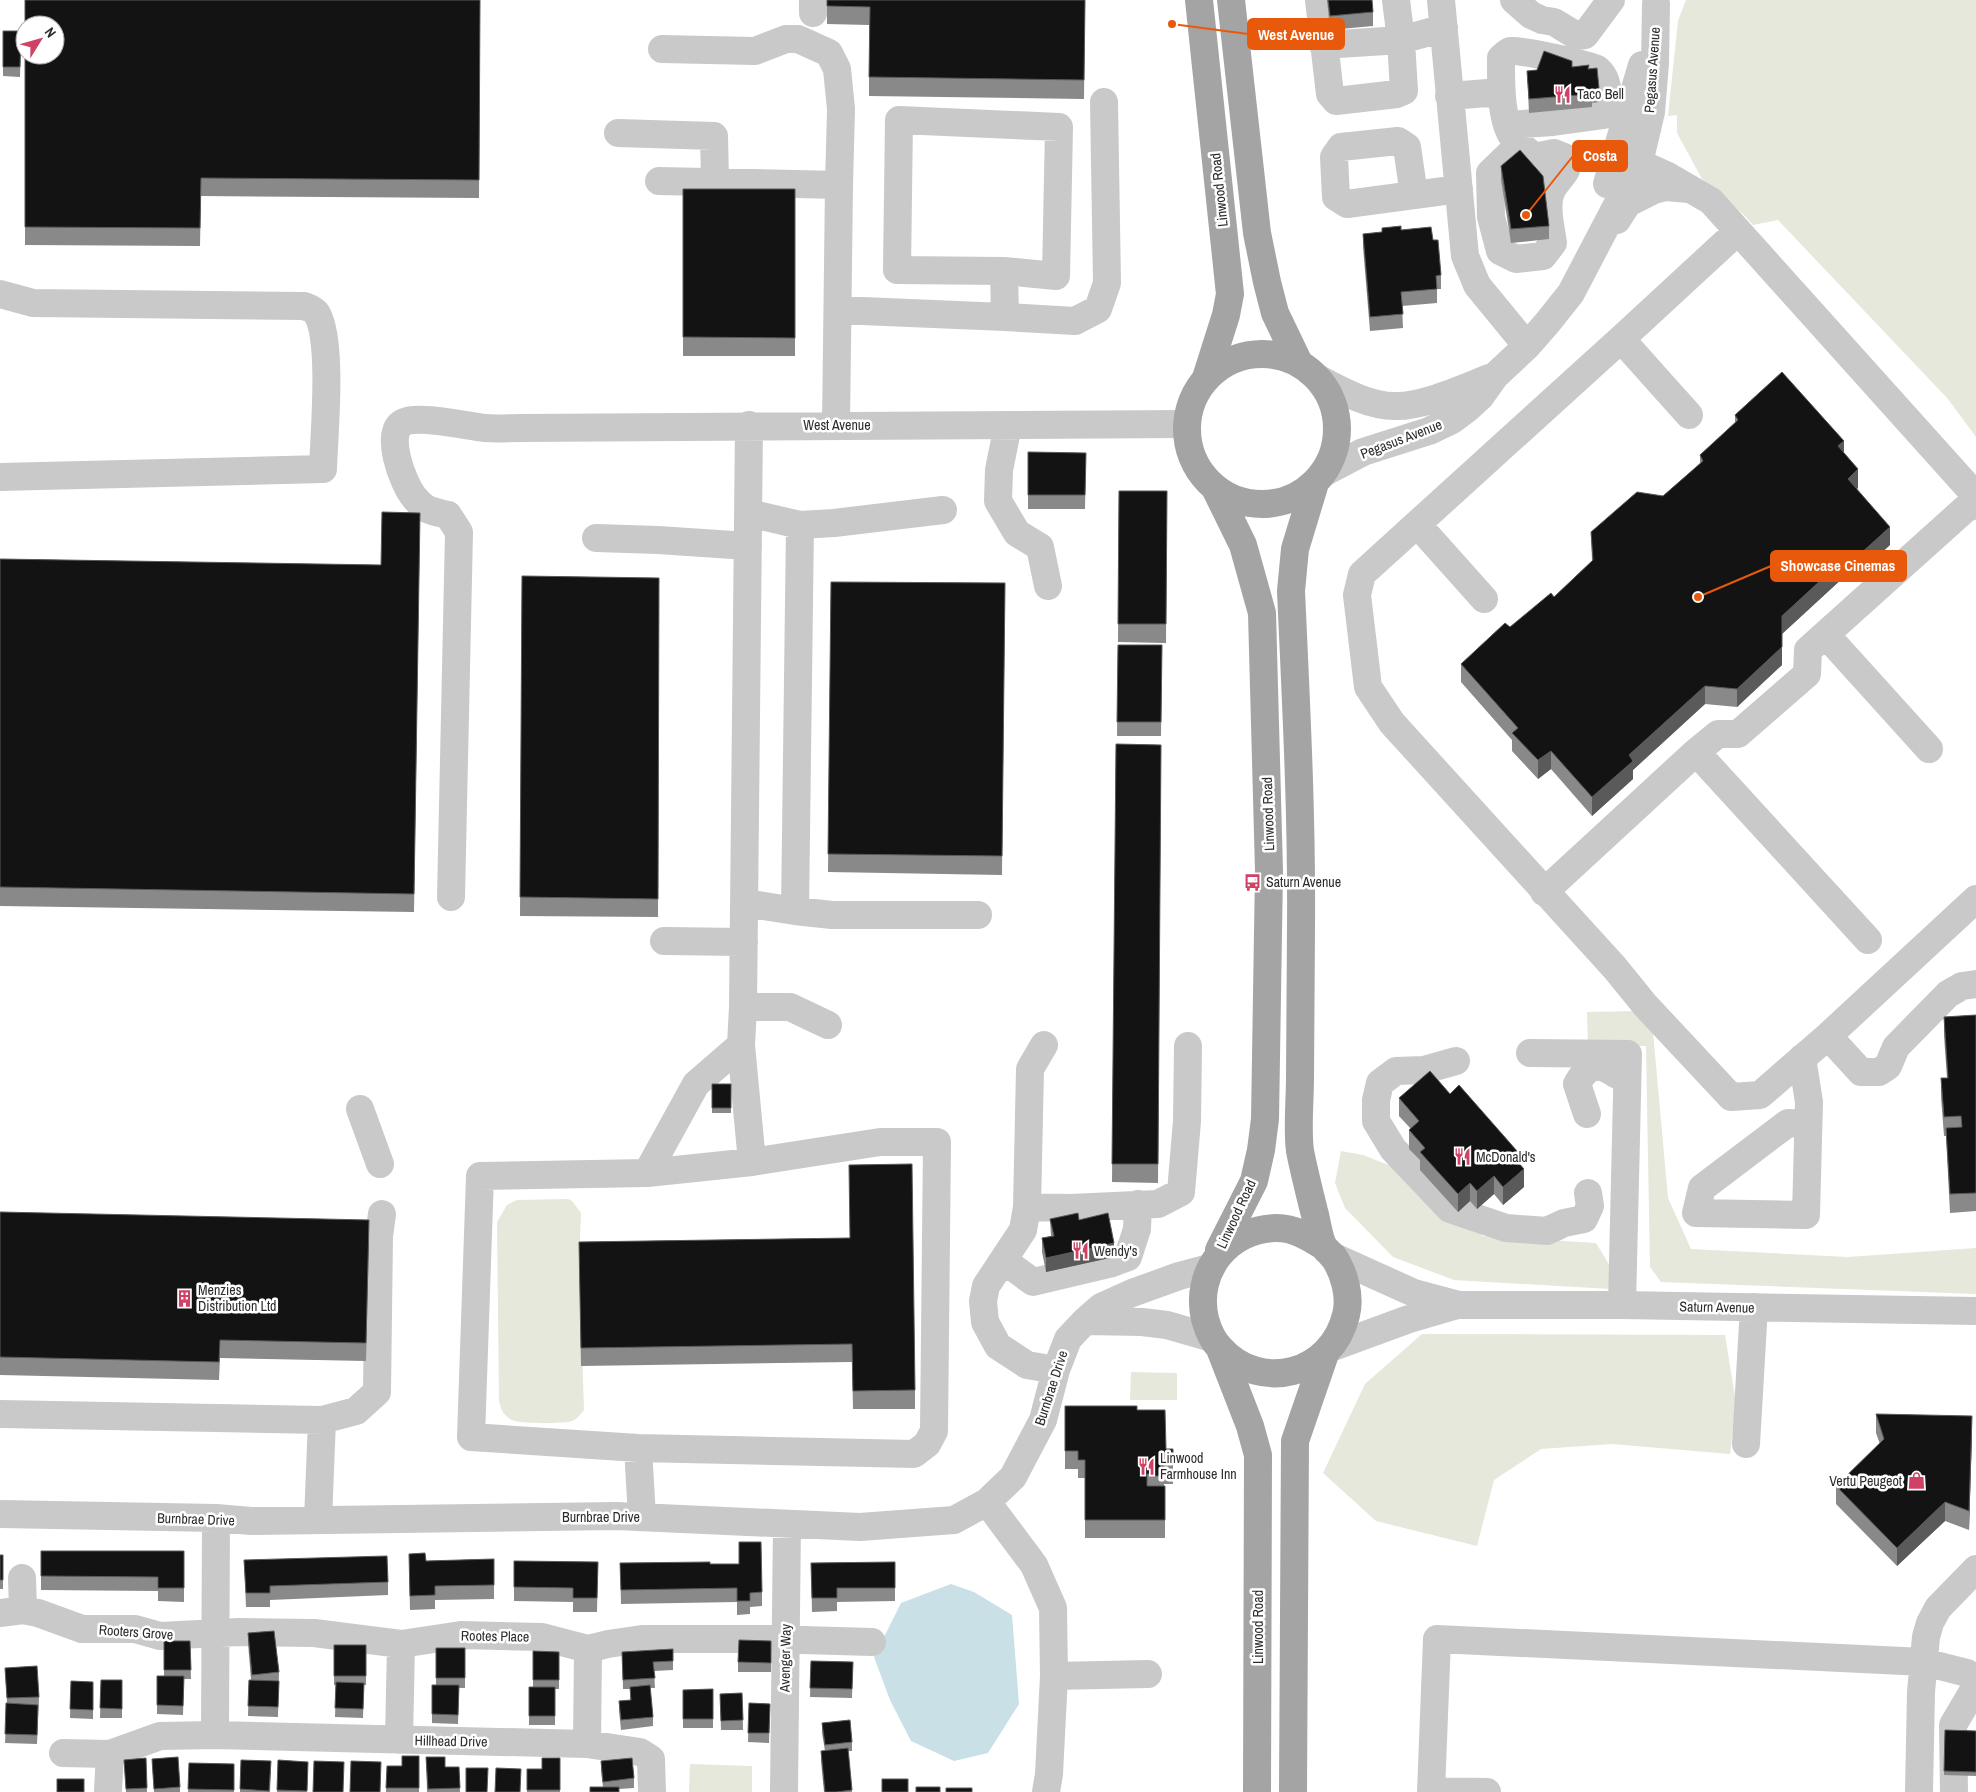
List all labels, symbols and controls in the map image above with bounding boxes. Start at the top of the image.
north arrow [15,15,65,65]
callout: West Avenue [1248,19,1344,49]
text: N [41,23,60,41]
text: West Avenue [1258,24,1334,45]
street label: Pegasus Avenue [1640,26,1664,114]
restaurant icon: Taco Bell [1553,84,1573,104]
place label: Taco Bell [1577,85,1624,103]
callout: Costa [1573,141,1627,171]
text: Costa [1583,145,1617,166]
street label: Linwood Road [1206,152,1232,228]
street label: Pegasus Avenue [1358,415,1444,463]
street label: West Avenue [803,416,871,434]
callout: Showcase Cinemas [1771,551,1906,581]
text: Showcase Cinemas [1781,555,1896,576]
street label: Linwood Road [1258,777,1278,851]
bus stop icon: Saturn Avenue [1242,872,1262,892]
place label: Saturn Avenue [1266,873,1341,891]
restaurant icon: McDonald's [1452,1147,1472,1167]
place label: McDonald's [1476,1148,1536,1166]
street label: Linwood Road [1212,1177,1260,1251]
restaurant icon: Wendy's [1070,1241,1090,1261]
place label: Wendy's [1094,1242,1138,1260]
place label: Menzies Distribution Ltd [198,1281,277,1315]
building icon: Menzies Distribution Ltd [174,1288,194,1308]
street label: Saturn Avenue [1679,1297,1755,1317]
street label: Burnbrae Drive [1030,1348,1072,1428]
place label: Linwood Farmhouse Inn [1160,1449,1237,1483]
restaurant icon: Linwood Farmhouse Inn [1136,1456,1156,1476]
shop icon: Vertu Peugeot [1906,1471,1926,1491]
place label: Vertu Peugeot [1829,1472,1902,1490]
street label: Burnbrae Drive [562,1508,640,1526]
street label: Burnbrae Drive [157,1509,235,1529]
street label: Linwood Road [1249,1590,1267,1664]
street label: Rooters Grove [98,1620,174,1644]
street label: Avenger Way [775,1623,795,1693]
street label: Rootes Place [461,1626,529,1646]
street label: Hillhead Drive [414,1731,488,1751]

